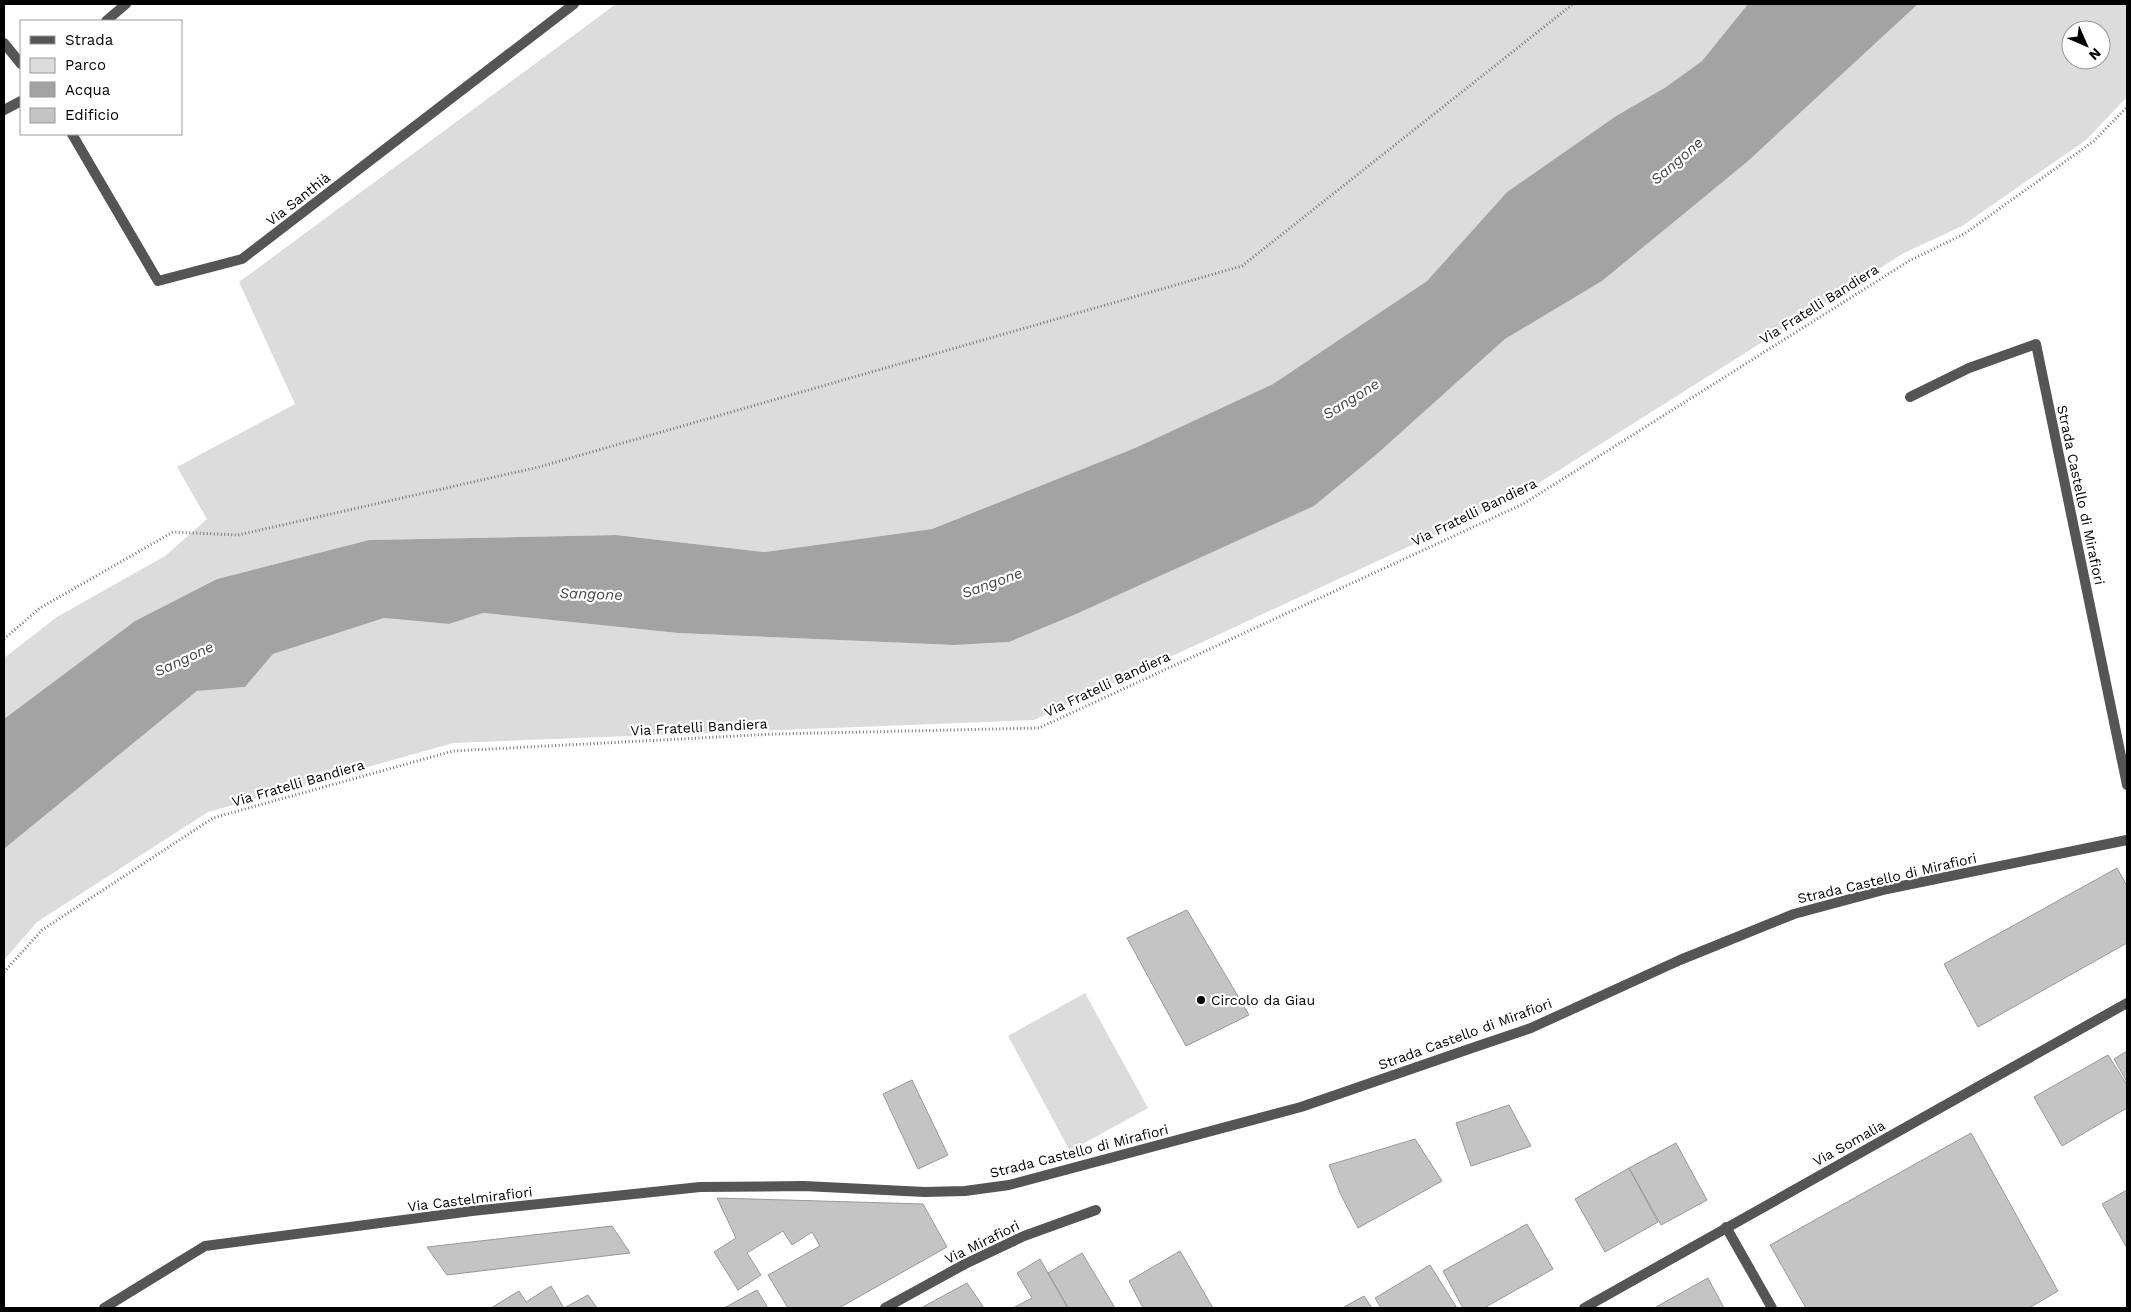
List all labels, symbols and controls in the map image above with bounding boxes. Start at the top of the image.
legend [20,20,182,135]
north arrow [2061,20,2111,70]
text: Strada [65,31,114,49]
text: N [2086,45,2105,64]
text: Parco [65,56,106,74]
text: Acqua [65,81,111,99]
text: Edificio [65,106,119,124]
water label: Sangone [1647,133,1707,189]
street label: Via Santhià [263,169,333,229]
street label: Via Fratelli Bandiera [1757,261,1881,347]
water label: Sangone [1319,375,1383,423]
street label: Strada Castello di Mirafiori [2054,404,2108,586]
street label: Via Fratelli Bandiera [1409,475,1539,549]
water label: Sangone [959,564,1025,602]
water label: Sangone [559,584,623,604]
water label: Sangone [151,637,217,681]
street label: Via Fratelli Bandiera [1042,648,1173,720]
street label: Via Fratelli Bandiera [630,715,768,739]
street label: Via Fratelli Bandiera [230,756,366,810]
street label: Strada Castello di Mirafiori [1796,850,1978,906]
place label: Circolo da Giau [1211,992,1315,1008]
marker: Circolo da Giau [1195,994,1207,1006]
street label: Strada Castello di Mirafiori [1376,995,1554,1073]
street label: Via Somalia [1810,1117,1888,1169]
street label: Strada Castello di Mirafiori [988,1121,1170,1181]
street label: Via Castelmirafiori [407,1183,533,1215]
street label: Via Mirafiori [942,1217,1022,1267]

